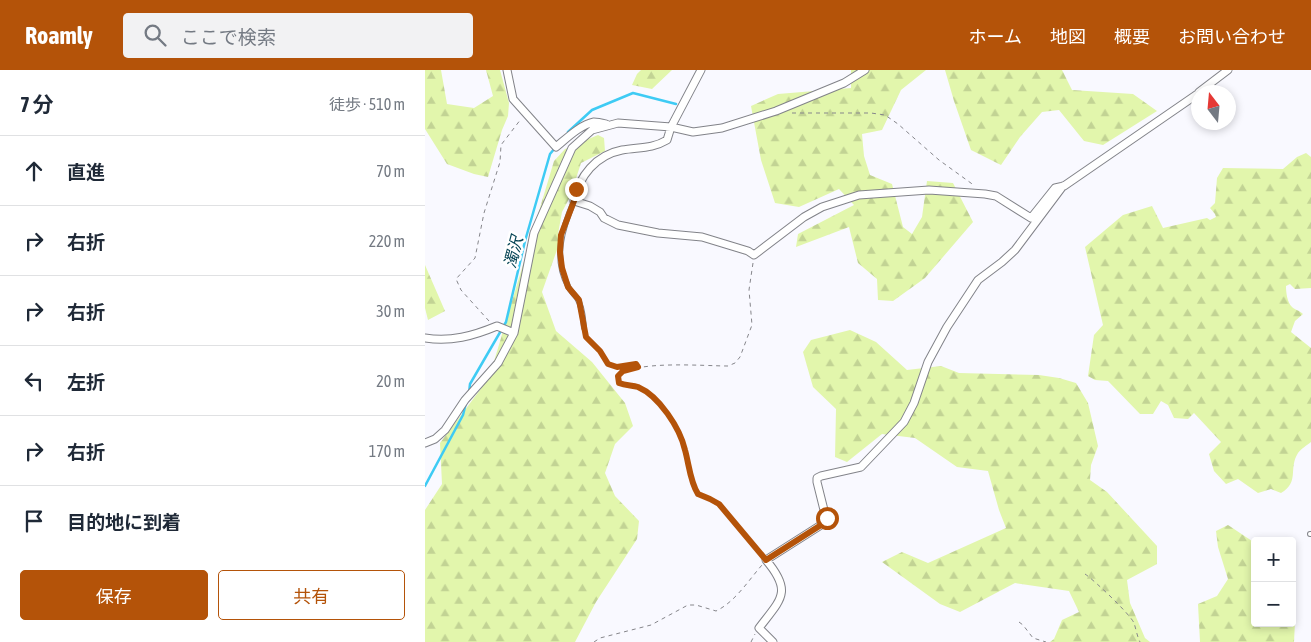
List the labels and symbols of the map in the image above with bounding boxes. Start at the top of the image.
north arrow [1191,85,1236,130]
route end [565,178,588,201]
water label: 濁沢 [500,232,526,270]
route start [816,507,839,530]

